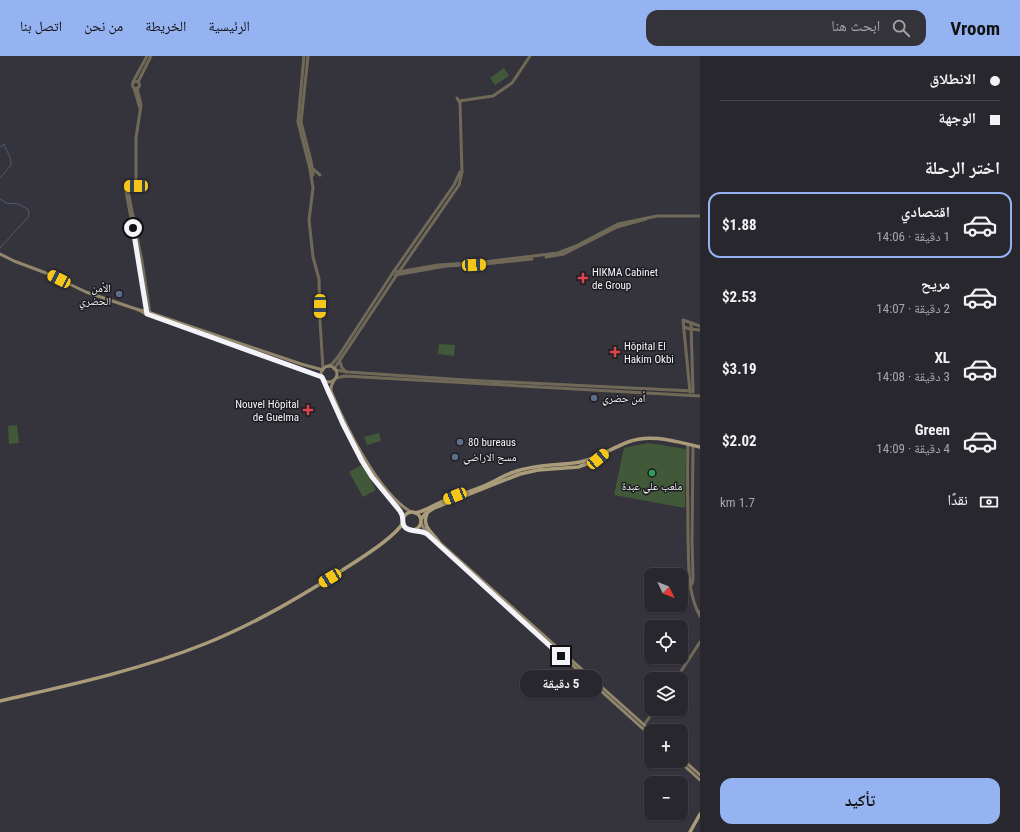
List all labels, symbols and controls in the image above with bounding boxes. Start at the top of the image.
search box [646,10,926,46]
text: ابحث هنا [831,17,880,35]
icon: search [890,17,912,39]
text: Vroom [950,17,1000,40]
text: اتصل بنا [20,18,62,34]
text: من نحن [84,18,123,34]
text: الخريطة [145,18,186,34]
text: الرئيسية [208,18,250,34]
text: الانطلاق [930,70,976,88]
text: الوجهة [938,109,976,127]
text: اختر الرحلة [925,157,1000,178]
car [124,180,148,192]
text: اقتصادي [901,203,950,221]
icon: car [962,207,998,243]
text: $1.88 [722,216,757,234]
route start [124,219,142,237]
text: 1 دقيقة · 14:06 [876,229,950,244]
car [462,258,486,272]
place label: HIKMA Cabinet de Group [592,266,658,292]
car [46,268,72,290]
marker: HIKMA Cabinet de Group [577,272,589,284]
text: مريح [921,275,950,293]
icon: car [962,279,998,315]
place label: الأمن الحضري [79,282,111,309]
text: $2.53 [722,288,757,306]
marker: الأمن الحضري [114,289,124,299]
car [314,294,326,318]
text: 2 دقيقة · 14:07 [876,301,950,316]
place label: Hôpital El Hakim Okbi [624,340,674,366]
marker: Hôpital El Hakim Okbi [609,346,621,358]
text: XL [934,349,950,367]
icon: car [962,351,998,387]
text: $3.19 [722,360,757,378]
text: 3 دقيقة · 14:08 [876,369,950,384]
place label: أمن حضري [602,391,645,406]
marker: أمن حضري [589,393,599,403]
place label: Nouvel Hôpital de Guelma [235,398,299,424]
marker: Nouvel Hôpital de Guelma [302,404,314,416]
text: Green [915,421,950,439]
icon: car [962,423,998,459]
text: $2.02 [722,432,757,450]
place label: 80 bureaus [468,436,516,449]
marker: 80 bureaus [455,437,465,447]
text: 4 دقيقة · 14:09 [876,441,950,456]
car [585,447,611,471]
place label: مسح الاراضي [463,451,517,465]
marker: مسح الاراضي [450,452,460,462]
marker: ملعب علي عبدة [647,468,657,478]
place label: ملعب علي عبدة [622,480,682,494]
car [442,486,468,506]
text: نقدًا [947,491,968,509]
icon: cash [978,491,1000,513]
text: 1.7 km [720,495,755,510]
car [317,567,343,589]
north arrow [644,568,688,612]
map controls [644,568,688,820]
button: locate [644,620,688,664]
route end [552,647,570,665]
callout: 5 دقيقة [520,670,602,698]
button: layers [644,672,688,716]
text: 5 دقيقة [543,676,579,691]
button: + [644,724,688,768]
button: − [644,776,688,820]
button: تأكيد [720,778,1000,824]

